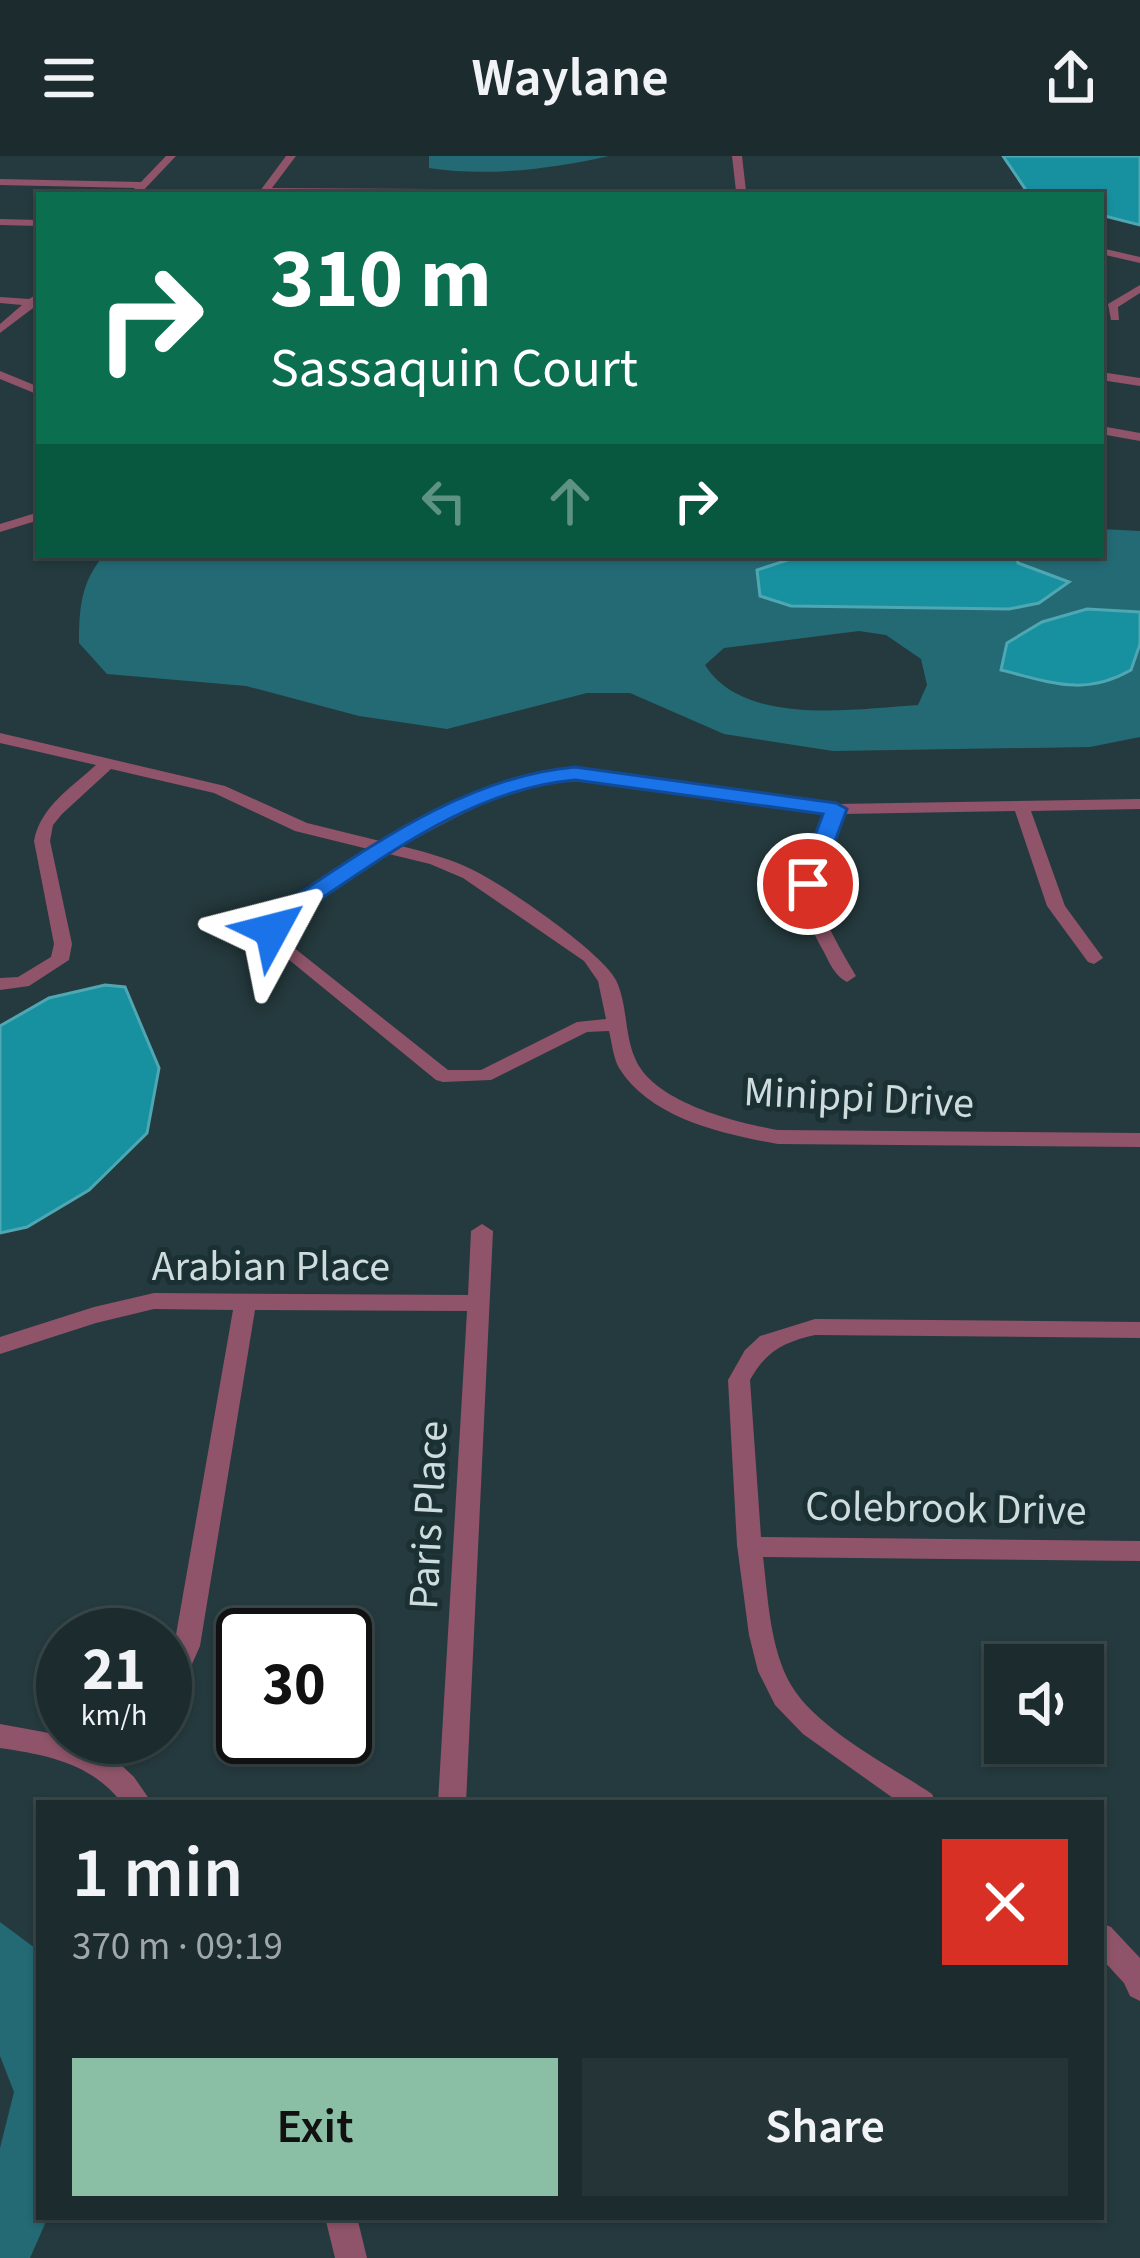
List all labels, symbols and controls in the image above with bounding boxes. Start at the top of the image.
text: Waylane [471,40,669,117]
icon: menu [36,45,102,111]
icon: share [1038,45,1104,111]
text: 310 m [270,220,492,340]
icon: right [72,240,228,396]
text: Sassaquin Court [270,331,638,408]
icon: left [411,468,477,534]
icon: ahead [537,468,603,534]
icon: right [663,468,729,534]
pin [757,833,859,935]
icon: arrive [775,851,841,917]
position arrow [209,867,335,993]
street label: Minippi Drive [742,1062,976,1134]
street label: Arabian Place [152,1237,390,1297]
street label: Paris Place [394,1419,464,1611]
street label: Colebrook Drive [805,1477,1087,1541]
speed limit sign: 30 [216,1608,372,1764]
text: 21 [82,1628,146,1713]
map controls [984,1644,1104,1764]
button: sound [984,1644,1104,1764]
text: km/h [81,1694,147,1737]
text: 1 min [72,1822,243,1925]
button: close [942,1839,1068,1965]
text: 370 m · 09:19 [72,1919,283,1975]
button: Exit [72,2058,558,2196]
button: Share [582,2058,1068,2196]

